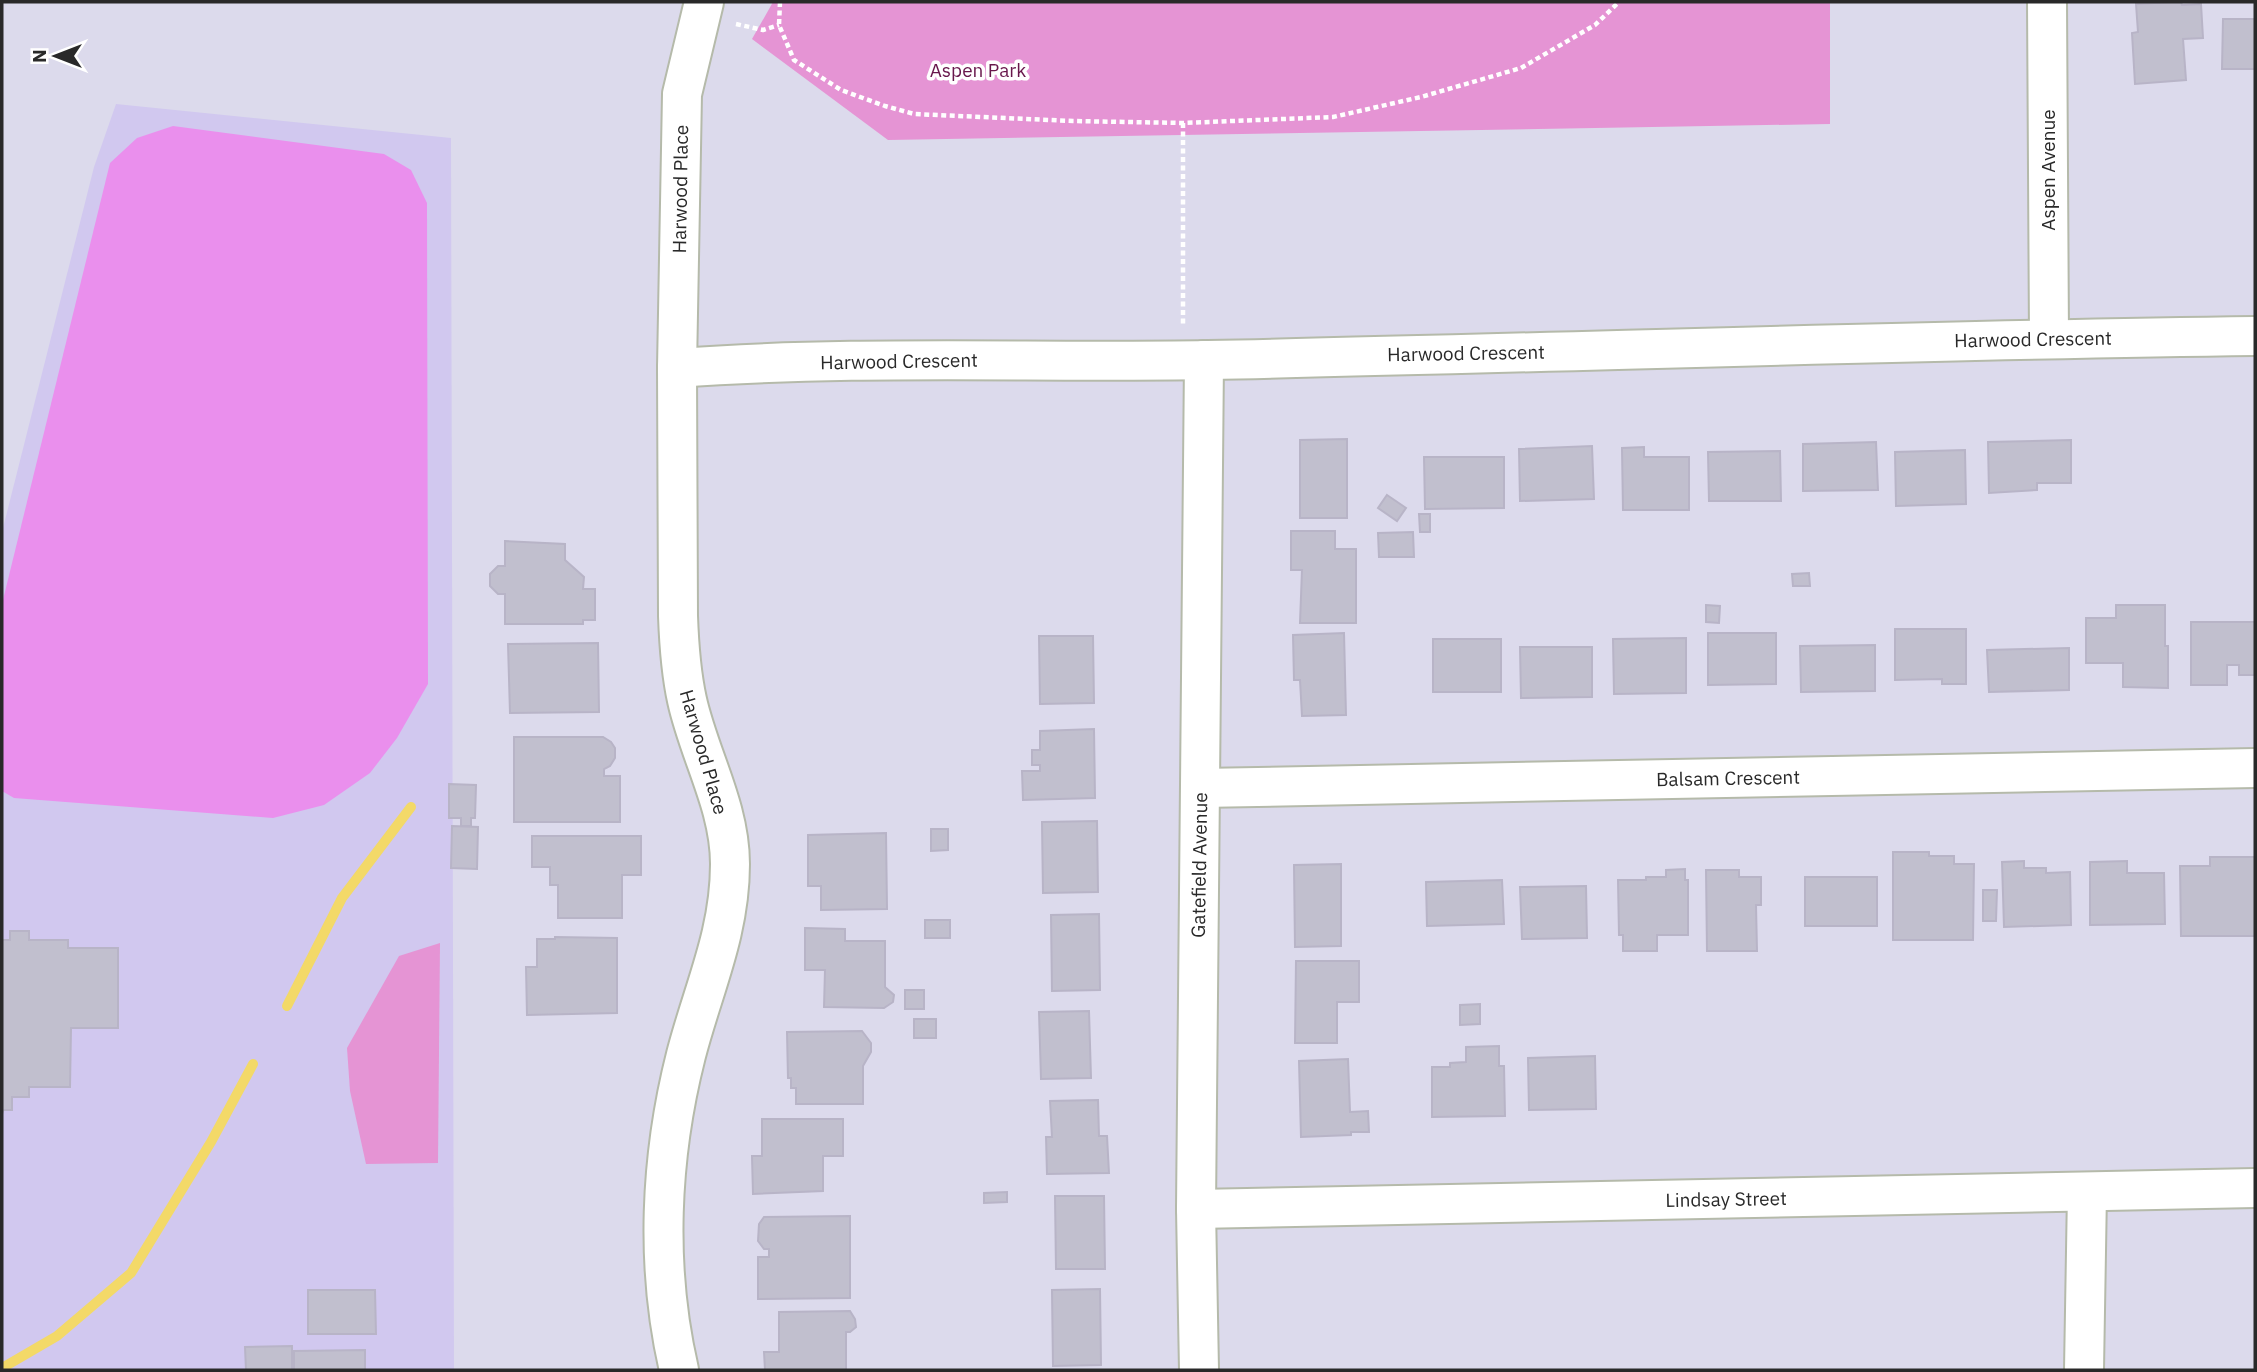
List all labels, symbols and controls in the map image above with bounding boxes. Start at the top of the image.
north arrow [21,21,91,91]
text: N [27,49,51,63]
park label: Aspen Park [930,58,1026,82]
street label: Aspen Avenue [2036,109,2060,231]
street label: Harwood Place [667,124,693,254]
street label: Harwood Crescent [1954,326,2112,352]
street label: Harwood Crescent [1387,340,1545,366]
street label: Harwood Crescent [820,348,978,374]
street label: Harwood Place [675,687,733,817]
street label: Balsam Crescent [1656,765,1800,791]
street label: Gatefield Avenue [1186,792,1212,938]
street label: Lindsay Street [1665,1186,1787,1212]

